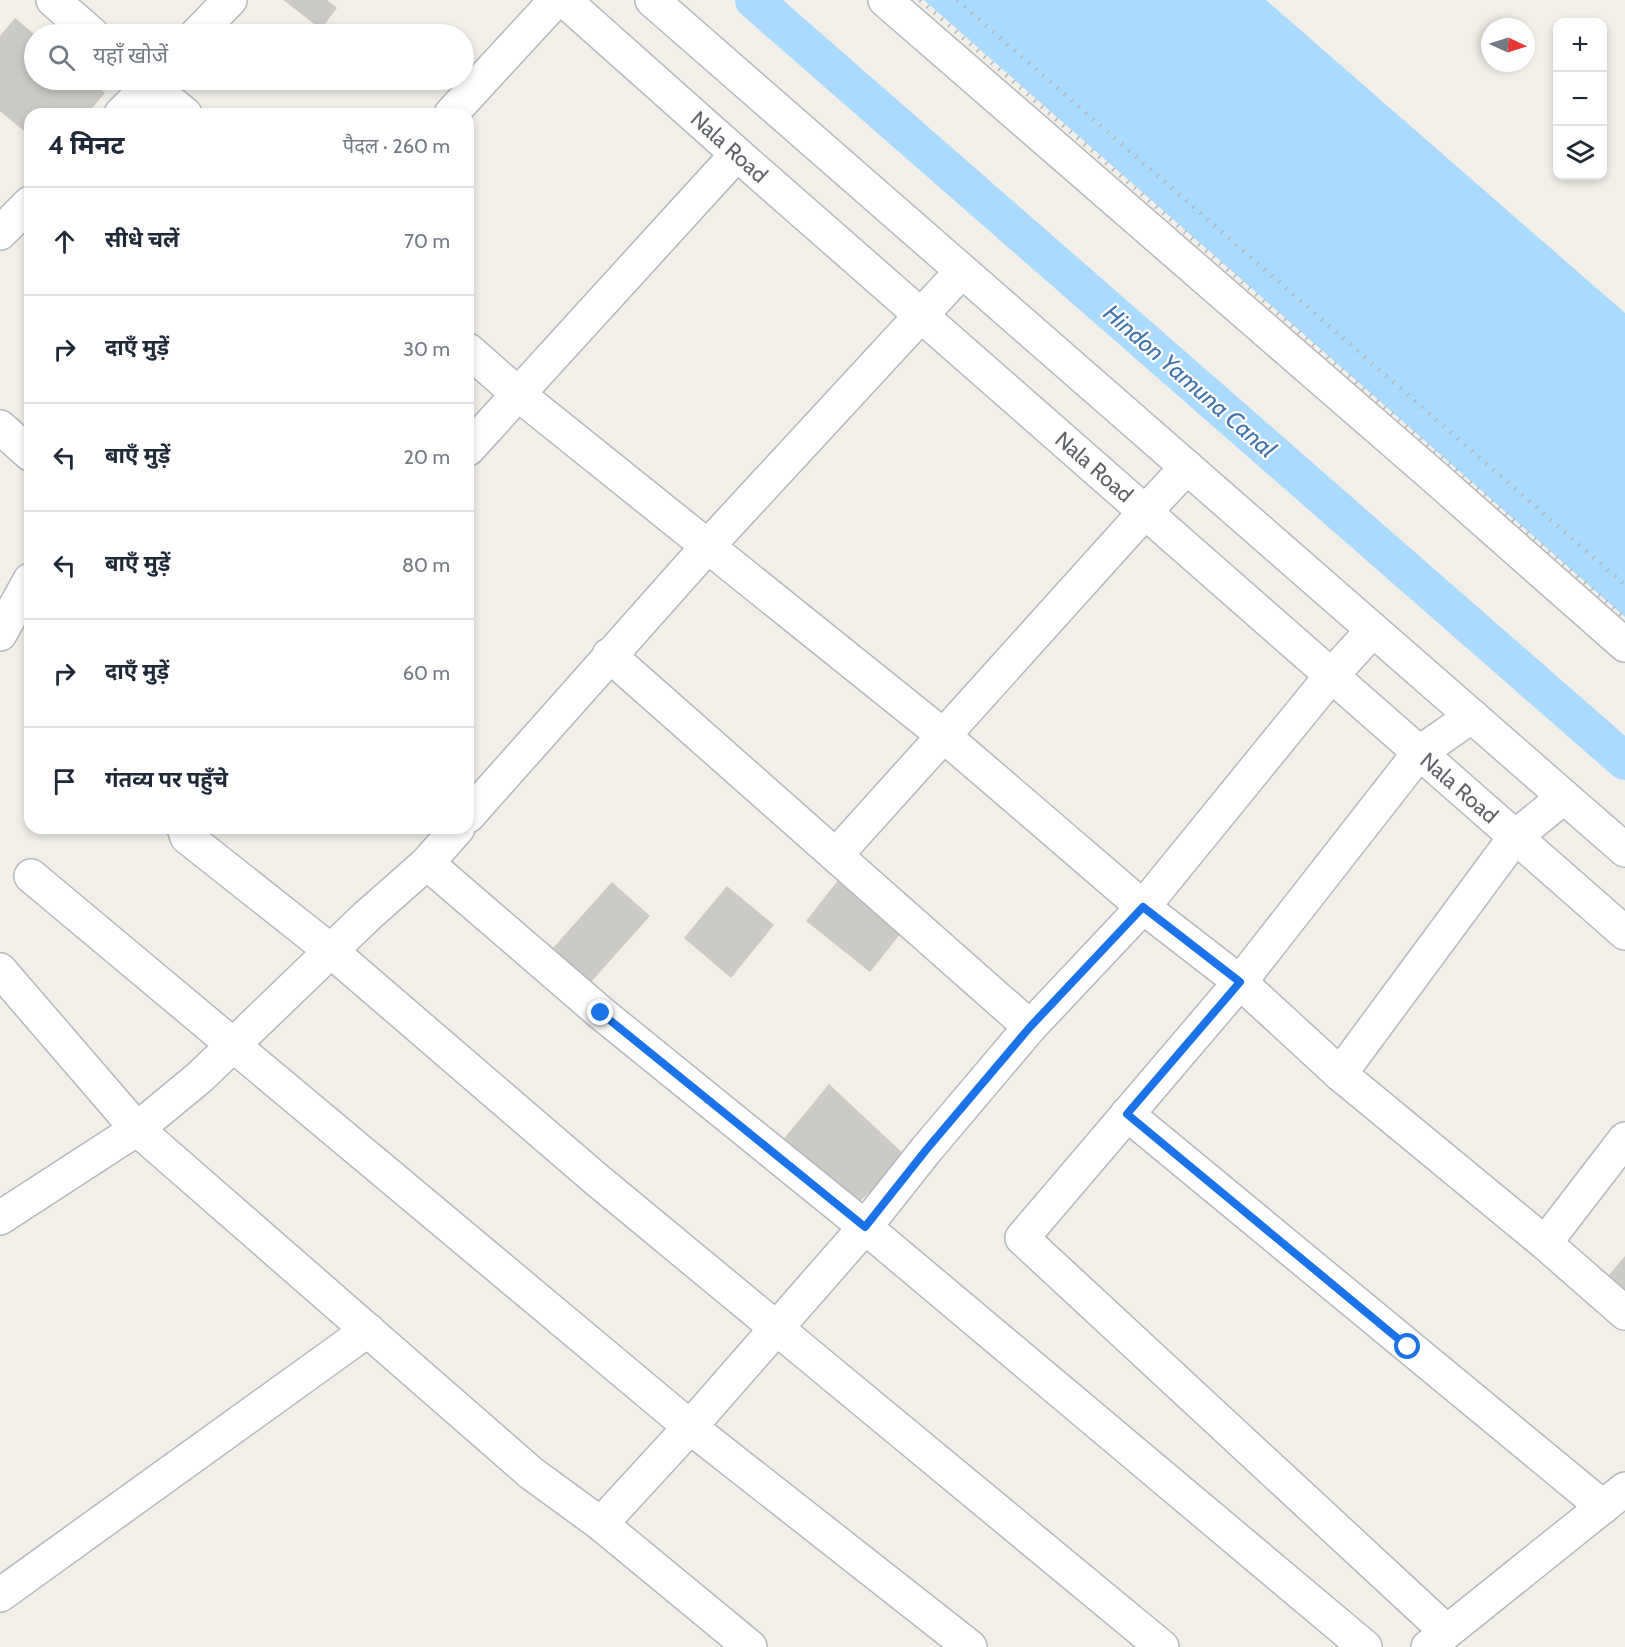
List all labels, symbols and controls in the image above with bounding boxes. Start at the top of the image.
north arrow [1481,18,1535,72]
map controls [1553,18,1607,180]
button: + [1553,18,1607,72]
search box [24,24,474,90]
icon: search [45,41,78,74]
text: यहाँ खोजें [93,42,168,69]
button: − [1553,72,1607,126]
street label: Nala Road [685,105,773,189]
button: layers [1553,126,1607,180]
text: 4 मिनट [48,129,125,161]
text: पैदल · 260 m [343,134,450,158]
icon: ahead [48,225,81,258]
text: सीधे चलें [105,226,179,253]
text: 70 m [404,229,450,253]
water label: Hindon Yamuna Canal [1098,298,1282,464]
icon: right [48,333,81,366]
text: दाएँ मुड़ें [105,334,169,361]
text: 30 m [403,337,450,361]
street label: Nala Road [1050,426,1138,508]
icon: left [48,441,81,474]
text: बाएँ मुड़ें [105,442,170,469]
text: 20 m [404,445,450,469]
icon: left [48,549,81,582]
text: बाएँ मुड़ें [105,550,170,577]
text: 80 m [402,553,450,577]
icon: right [48,657,81,690]
text: दाएँ मुड़ें [105,658,169,685]
text: 60 m [403,661,450,685]
street label: Nala Road [1415,747,1503,829]
icon: arrive [48,765,81,798]
text: गंतव्य पर पहुँचे [105,766,228,793]
route end [587,999,613,1025]
route start [1394,1333,1420,1359]

